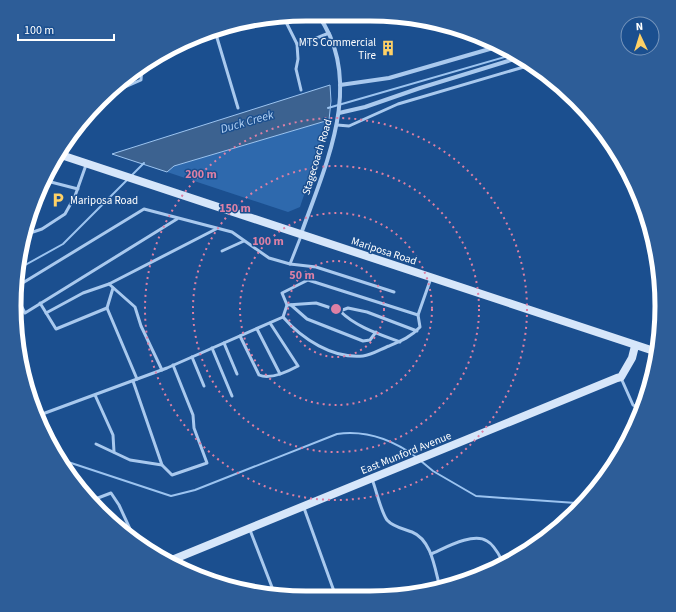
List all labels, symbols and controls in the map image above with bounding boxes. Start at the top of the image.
scale bar [18,16,114,42]
north arrow [620,16,660,56]
text: N [635,19,644,34]
text: 100 m [24,22,54,39]
place label: MTS Commercial Tire [299,35,377,63]
building icon: MTS Commercial Tire [379,39,397,57]
water label: Duck Creek [218,106,276,138]
street label: Stagecoach Road [298,117,336,197]
text: 200 m [185,166,217,183]
parking icon: Mariposa Road [49,191,67,209]
place label: Mariposa Road [70,193,138,208]
text: 150 m [219,200,251,217]
text: 100 m [252,233,284,250]
street label: Mariposa Road [349,233,419,269]
text: 50 m [289,267,315,284]
centre of rings [329,302,343,316]
street label: East Munford Avenue [358,428,454,478]

